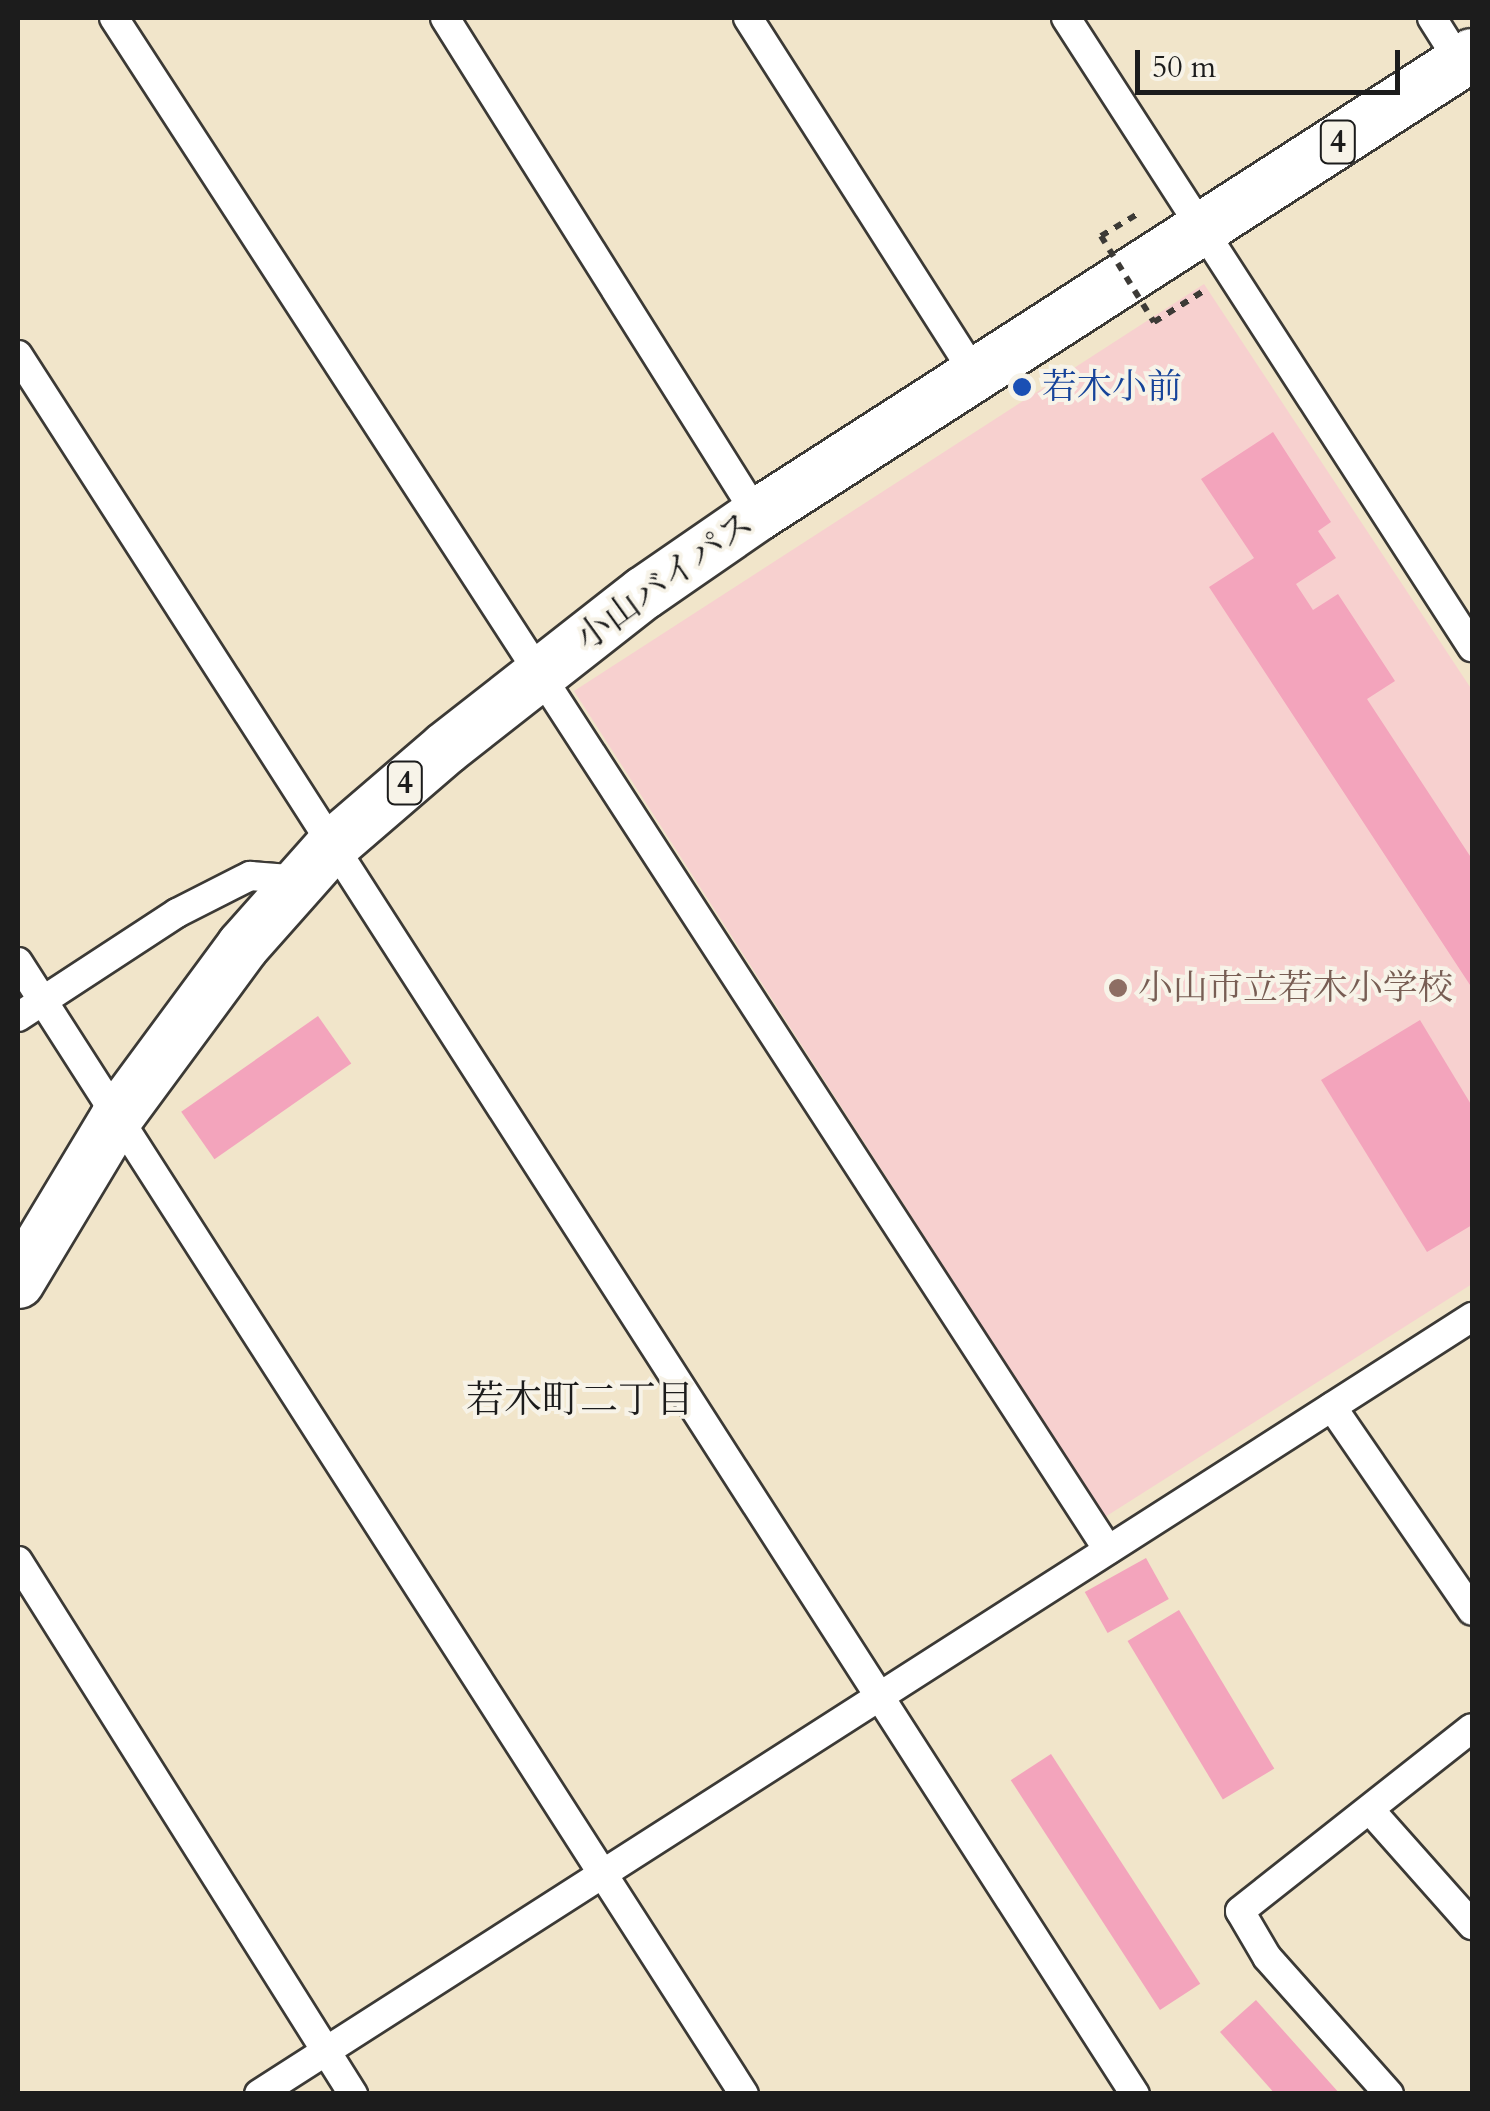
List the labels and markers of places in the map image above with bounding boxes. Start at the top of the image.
place label: 若木小前 [1042,366,1182,408]
marker: 若木小前 [1011,376,1033,398]
place label: 小山市立若木小学校 [1138,967,1453,1009]
marker: 小山市立若木小学校 [1107,977,1129,999]

